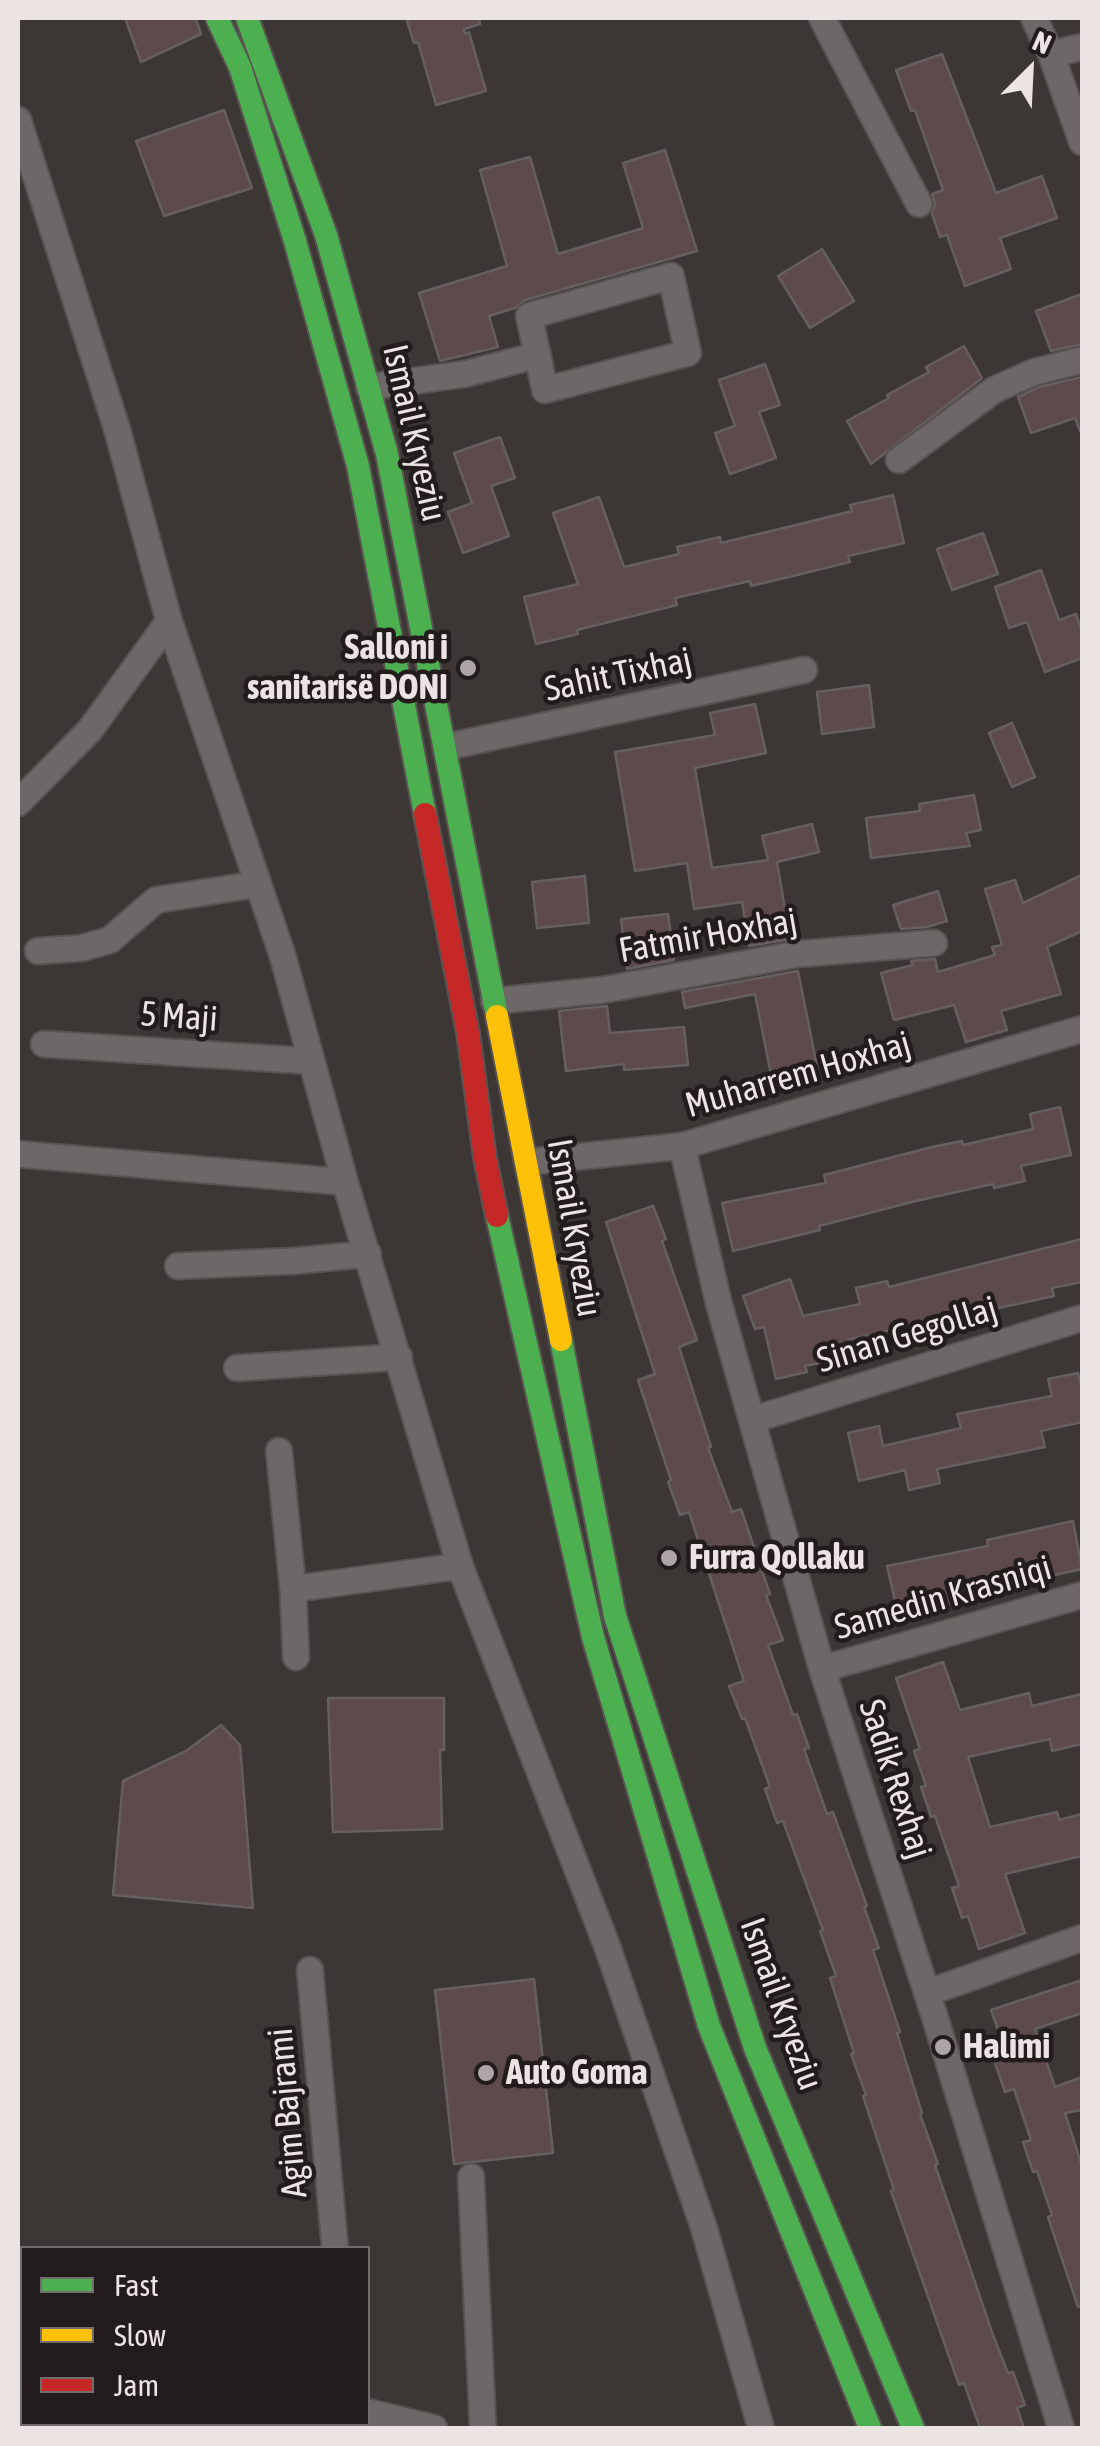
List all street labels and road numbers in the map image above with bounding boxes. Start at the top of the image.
street label: Ismail Kryeziu [373,341,455,525]
street label: Sahit Tixhaj [541,639,695,711]
street label: Fatmir Hoxhaj [616,900,800,972]
street label: 5 Maji [139,993,219,1041]
street label: Muharrem Hoxhaj [681,1023,915,1127]
street label: Ismail Kryeziu [538,1136,610,1320]
street label: Sinan Gegollaj [812,1288,1002,1382]
street label: Samedin Krasniqi [830,1547,1056,1649]
street label: Sadik Rexhaj [850,1694,940,1864]
street label: Ismail Kryeziu [731,1912,831,2096]
street label: Agim Bajrami [260,2026,316,2200]

